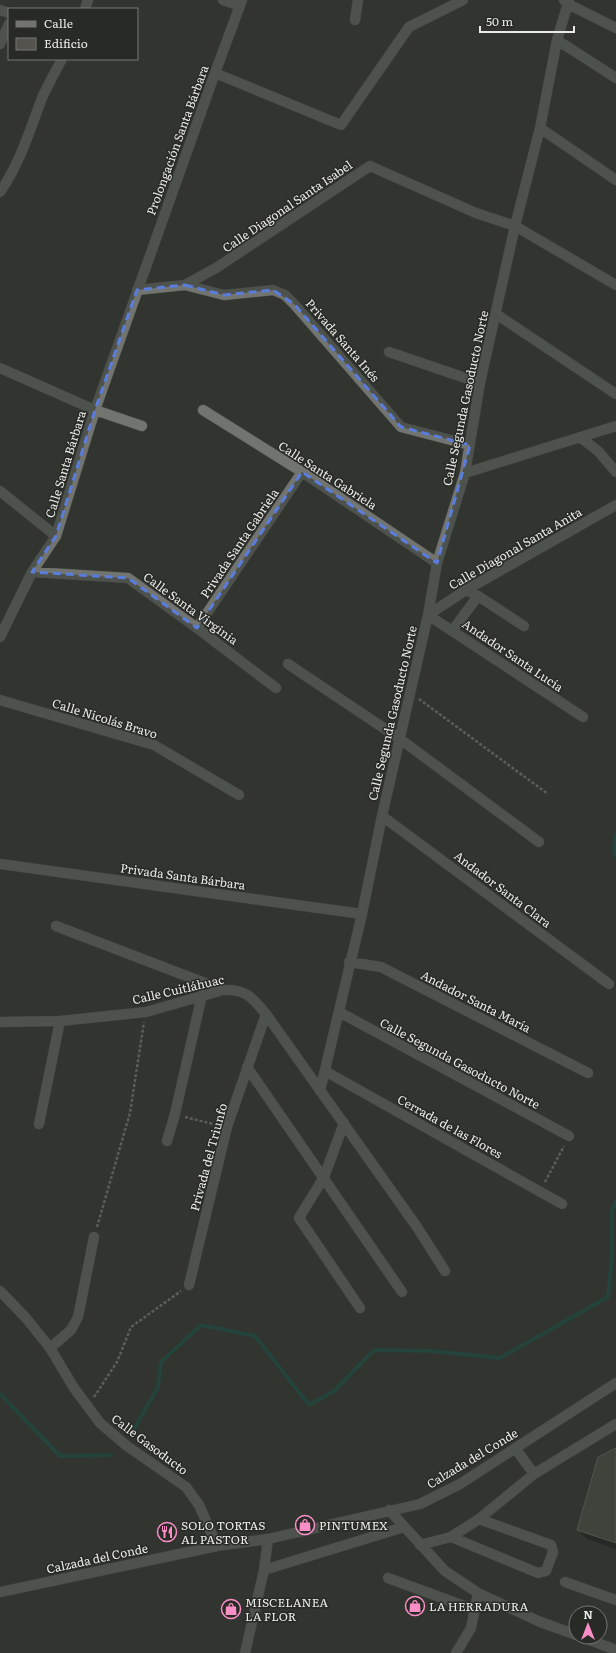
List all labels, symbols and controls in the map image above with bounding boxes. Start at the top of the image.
legend [8,8,138,60]
scale bar [480,8,574,34]
text: 50 m [486,12,513,30]
text: Calle [44,14,73,32]
text: Edificio [44,34,88,52]
street label: Prolongación Santa Bárbara [141,62,213,218]
street label: Calle Diagonal Santa Isabel [218,156,356,256]
street label: Privada Santa Inés [302,295,385,386]
street label: Calle Segunda Gasoducto Norte [438,309,492,487]
street label: Calle Santa Bárbara [40,408,90,520]
street label: Calle Santa Gabriela [275,436,381,514]
street label: Privada Santa Gabriela [195,484,283,602]
street label: Calle Diagonal Santa Anita [445,502,585,594]
street label: Calle Santa Virginia [140,567,243,649]
street label: Andador Santa Lucía [459,614,568,696]
street label: Calle Segunda Gasoducto Norte [363,624,421,802]
street label: Calle Nicolás Bravo [50,693,160,743]
street label: Andador Santa Clara [451,846,556,932]
street label: Privada Santa Bárbara [119,858,247,894]
street label: Andador Santa María [418,965,535,1037]
street label: Calle Cuitláhuac [130,970,226,1008]
street label: Calle Segunda Gasoducto Norte [377,1013,543,1113]
street label: Cerrada de las Flores [394,1090,506,1163]
street label: Privada del Triunfo [185,1101,231,1213]
street label: Calle Gasoducto [108,1409,192,1479]
street label: Calzada del Conde [423,1424,521,1492]
shop icon: PINTUMEX [294,1514,316,1536]
place label: SOLO TORTAS AL PASTOR [181,1516,266,1548]
place label: PINTUMEX [319,1516,388,1534]
restaurant icon: SOLO TORTAS AL PASTOR [156,1521,178,1543]
street label: Calzada del Conde [45,1538,149,1578]
place label: MISCELANEA LA FLOR [245,1593,328,1625]
shop icon: LA HERRADURA [404,1595,426,1617]
place label: LA HERRADURA [429,1597,528,1615]
shop icon: MISCELANEA LA FLOR [220,1598,242,1620]
north arrow [568,1605,608,1645]
text: N [583,1606,593,1622]

